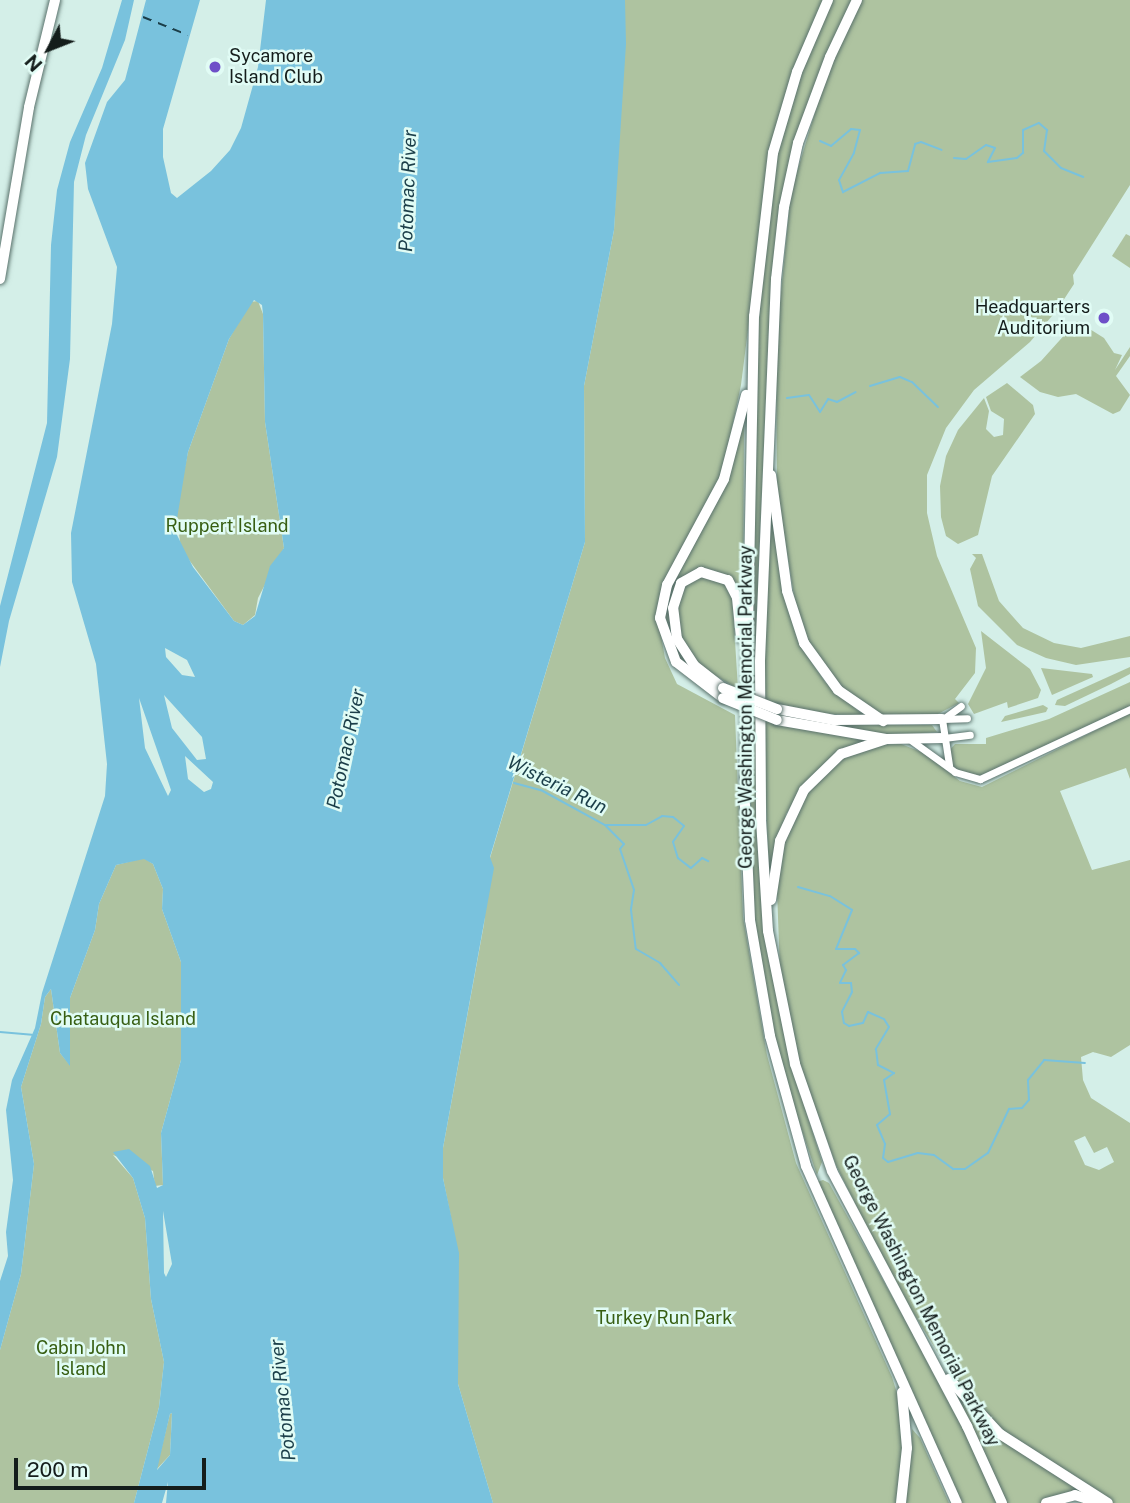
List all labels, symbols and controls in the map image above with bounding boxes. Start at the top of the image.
north arrow [14,14,84,84]
place label: Sycamore Island Club [229,46,323,88]
text: N [20,50,47,76]
marker: Sycamore Island Club [207,59,223,75]
water label: Potomac River [394,129,422,253]
place label: Headquarters Auditorium [975,297,1090,340]
marker: Headquarters Auditorium [1096,310,1112,326]
park label: Ruppert Island [165,515,289,537]
street label: George Washington Memorial Parkway [735,545,757,869]
water label: Potomac River [322,687,370,811]
water label: Wisteria Run [503,751,611,819]
park label: Chatauqua Island [50,1008,196,1030]
street label: George Washington Memorial Parkway [838,1152,1004,1450]
park label: Turkey Run Park [596,1307,732,1329]
park label: Cabin John Island [36,1338,126,1380]
water label: Potomac River [265,1338,301,1462]
scale bar [18,1444,210,1488]
text: 200 m [27,1457,88,1482]

